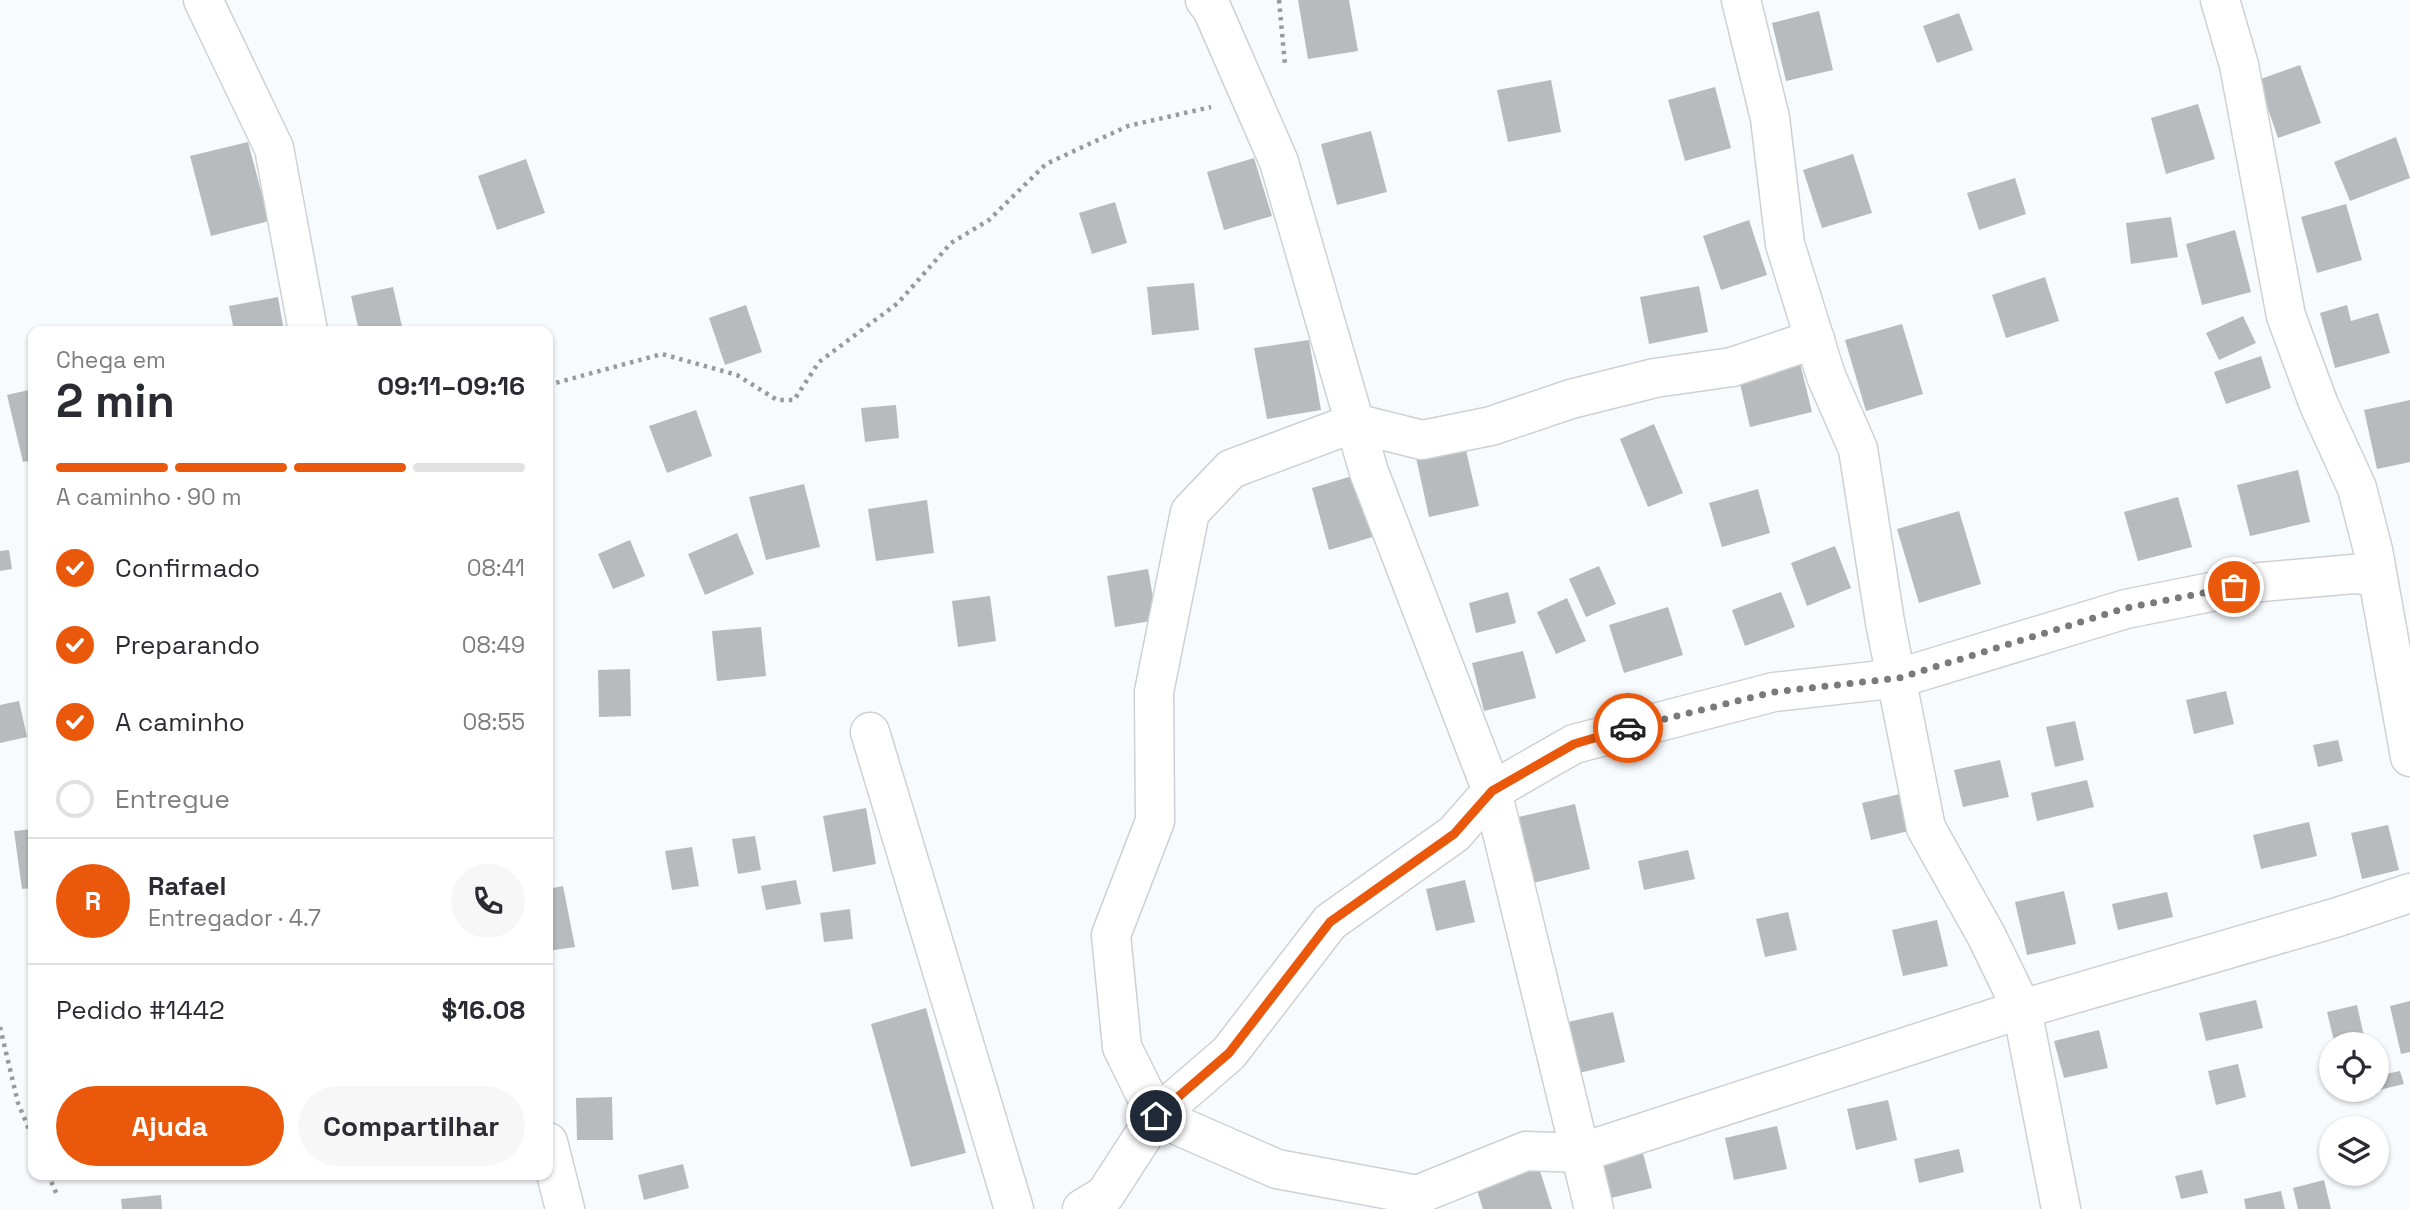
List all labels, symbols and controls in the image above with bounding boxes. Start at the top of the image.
text: Chega em [56,345,166,375]
text: 09:11–09:16 [377,369,525,403]
text: 2 min [56,372,175,430]
text: A caminho · 90 m [56,482,242,512]
icon: check [56,549,94,587]
text: Confirmado [115,551,260,585]
text: 08:41 [467,553,525,583]
pin [2204,557,2264,617]
icon: bag [2215,568,2253,606]
icon: check [56,626,94,664]
text: Preparando [115,628,260,662]
text: 08:49 [462,630,525,660]
courier [1593,693,1663,763]
icon: check [56,703,94,741]
text: A caminho [115,705,245,739]
text: 08:55 [463,707,525,737]
icon: car [1609,709,1647,747]
text: Entregue [115,782,230,816]
button: phone [451,864,525,938]
text: Rafael [148,869,226,903]
text: R [85,884,101,918]
text: Entregador · 4.7 [148,903,321,933]
text: Pedido #1442 [56,993,225,1027]
text: $16.08 [442,993,525,1027]
map controls [2319,1032,2389,1186]
button: locate [2319,1032,2389,1102]
button: Ajuda [56,1086,284,1166]
button: Compartilhar [298,1086,525,1166]
pin [1126,1086,1186,1146]
icon: home [1137,1097,1175,1135]
button: layers [2319,1116,2389,1186]

